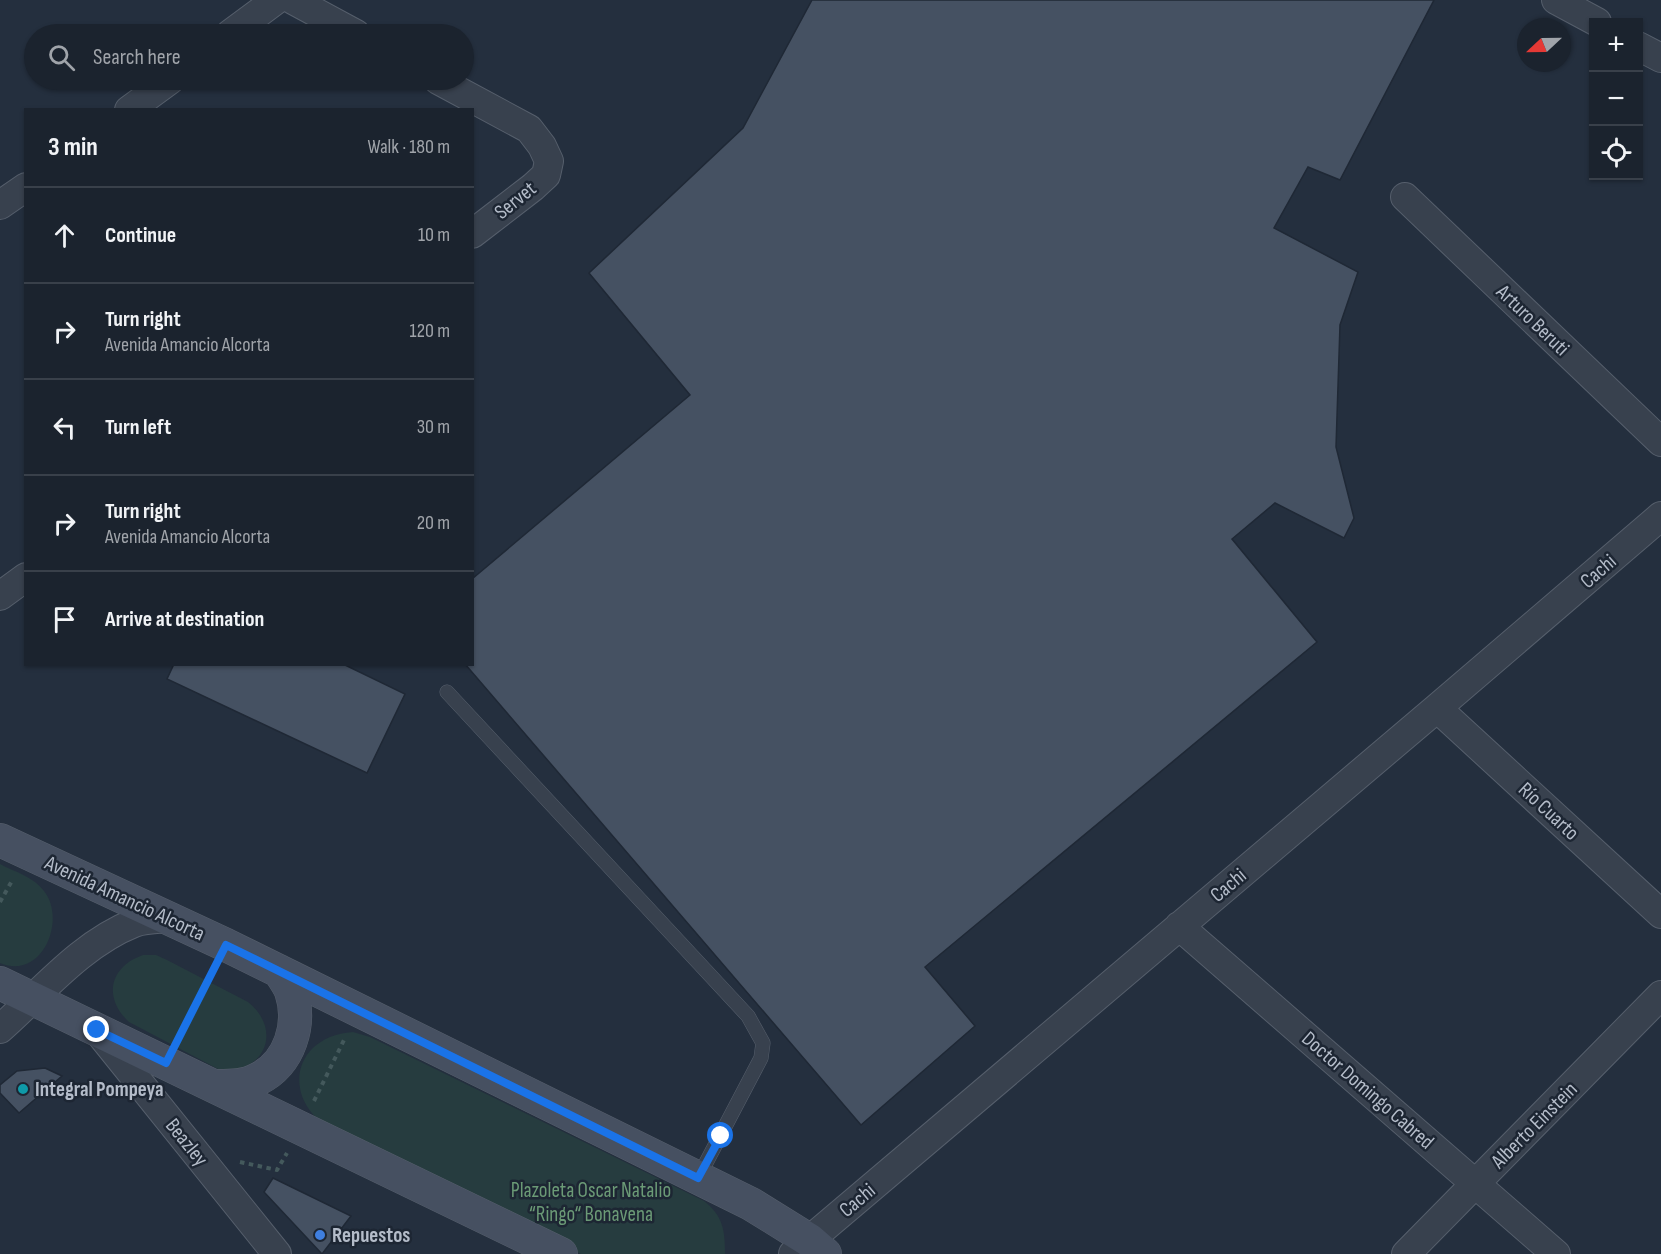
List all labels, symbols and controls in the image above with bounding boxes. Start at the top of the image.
north arrow [1517,18,1571,72]
map controls [1589,18,1643,180]
button: + [1589,18,1643,72]
search box [24,24,474,90]
icon: search [45,41,78,74]
text: Search here [93,44,180,71]
button: − [1589,72,1643,126]
button: locate [1589,126,1643,180]
text: 3 min [48,132,98,163]
text: Walk · 180 m [367,135,450,159]
street label: Servet [489,176,541,225]
icon: ahead [48,219,81,252]
text: Continue [105,222,176,249]
text: 10 m [418,223,450,247]
street label: Arturo Beruti [1490,279,1574,361]
text: Turn right [105,306,181,333]
icon: right [48,315,81,348]
text: 120 m [410,319,450,343]
text: Avenida Amancio Alcorta [105,333,270,357]
icon: left [48,411,81,444]
text: Turn left [105,414,171,441]
text: 30 m [417,415,450,439]
text: Turn right [105,498,181,525]
icon: right [48,507,81,540]
text: 20 m [417,511,450,535]
text: Avenida Amancio Alcorta [105,525,270,549]
street label: Cachi [1575,549,1621,594]
icon: arrive [48,603,81,636]
text: Arrive at destination [105,606,264,633]
street label: Río Cuarto [1513,777,1584,846]
street label: Avenida Amancio Alcorta [40,850,209,946]
street label: Cachi [1205,863,1251,908]
route end [83,1016,109,1042]
street label: Doctor Domingo Cabred [1296,1026,1439,1155]
place label: Integral Pompeya [35,1077,164,1102]
street label: Alberto Einstein [1485,1077,1583,1174]
marker: Integral Pompeya [16,1082,30,1096]
street label: Beazley [160,1114,213,1171]
route start [707,1122,733,1148]
park label: Plazoleta Oscar Natalio “Ringo“ Bonavena [511,1178,671,1227]
street label: Cachi [834,1178,880,1223]
place label: Repuestos [332,1223,410,1248]
marker: Repuestos [313,1228,327,1242]

